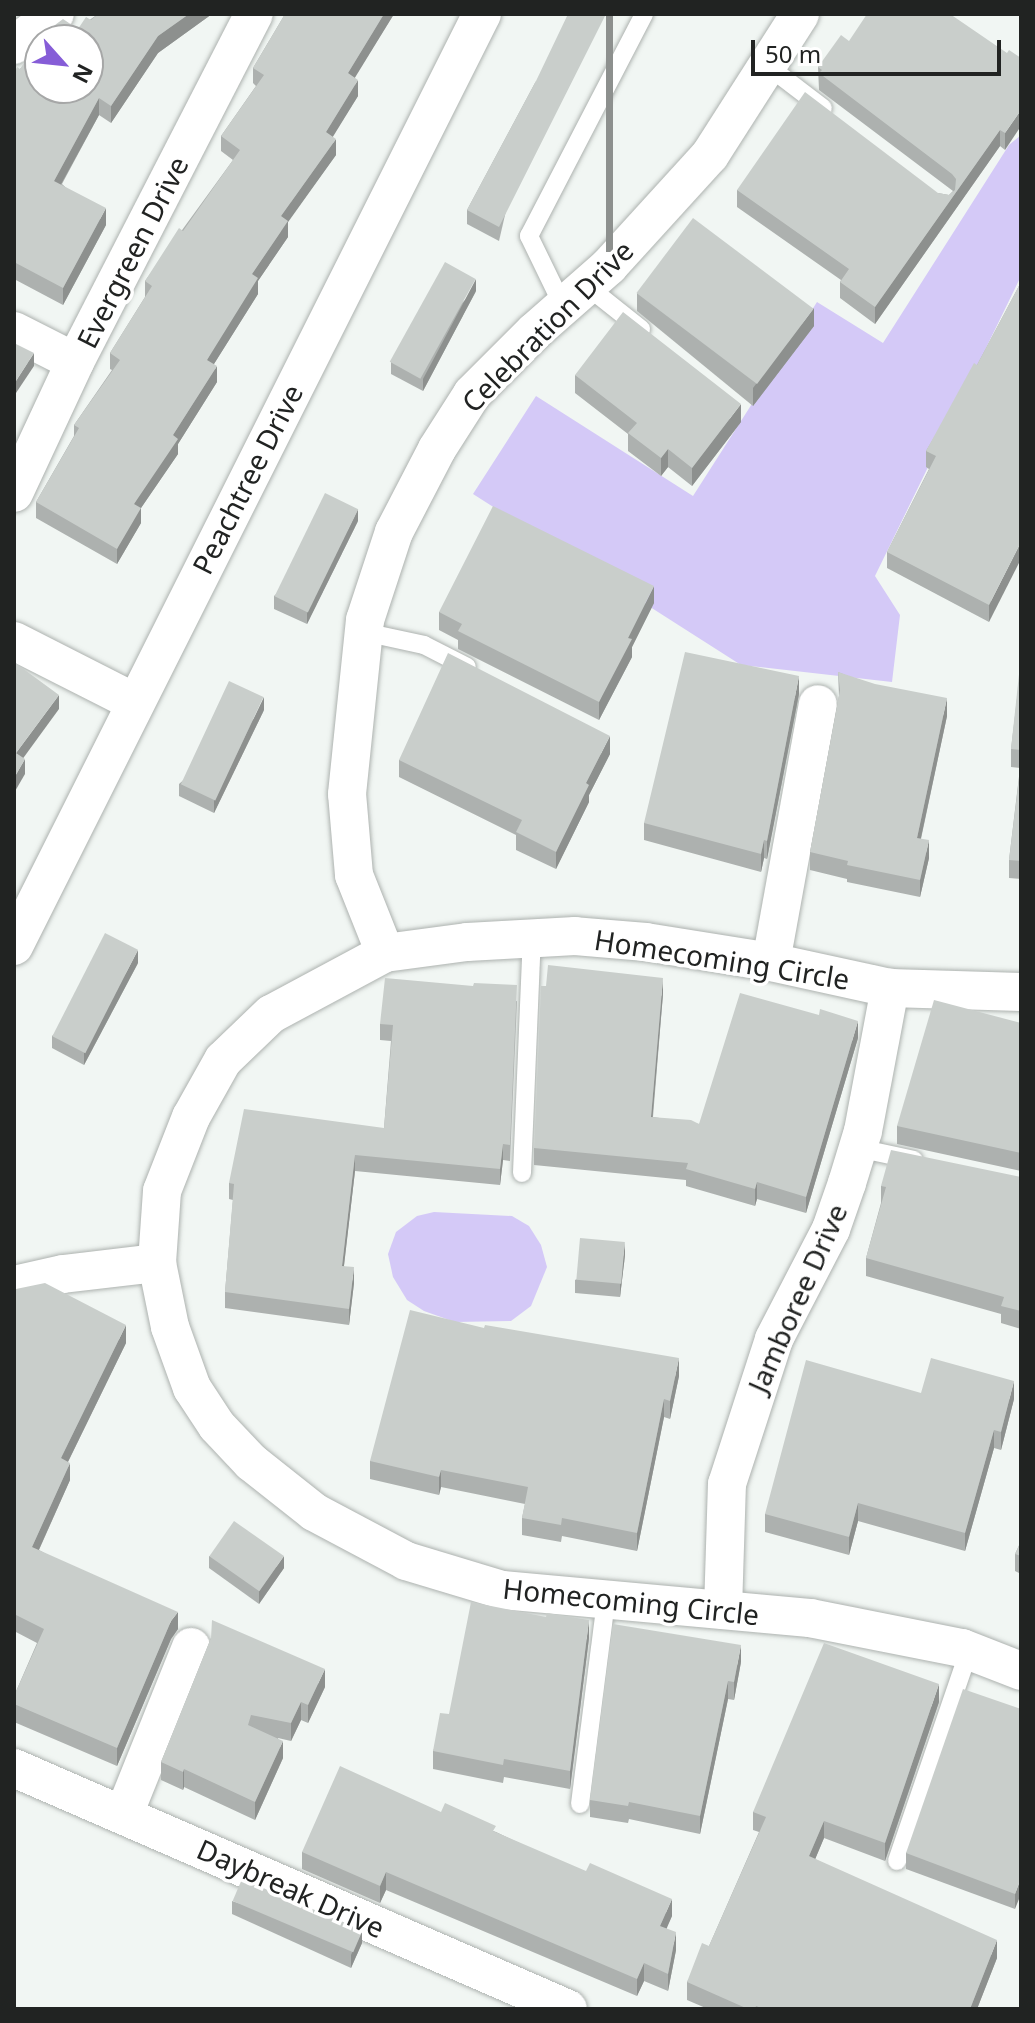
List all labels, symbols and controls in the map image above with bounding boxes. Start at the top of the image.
north arrow [24,24,104,104]
scale bar [755,24,1005,74]
text: 50 m [765,37,821,70]
text: N [66,59,101,89]
street label: Evergreen Drive [69,151,195,353]
street label: Celebration Drive [454,233,640,419]
street label: Peachtree Drive [185,379,309,579]
street label: Homecoming Circle [592,922,852,996]
street label: Jamboree Drive [740,1199,854,1397]
street label: Homecoming Circle [501,1571,761,1631]
street label: Daybreak Drive [192,1832,390,1944]

